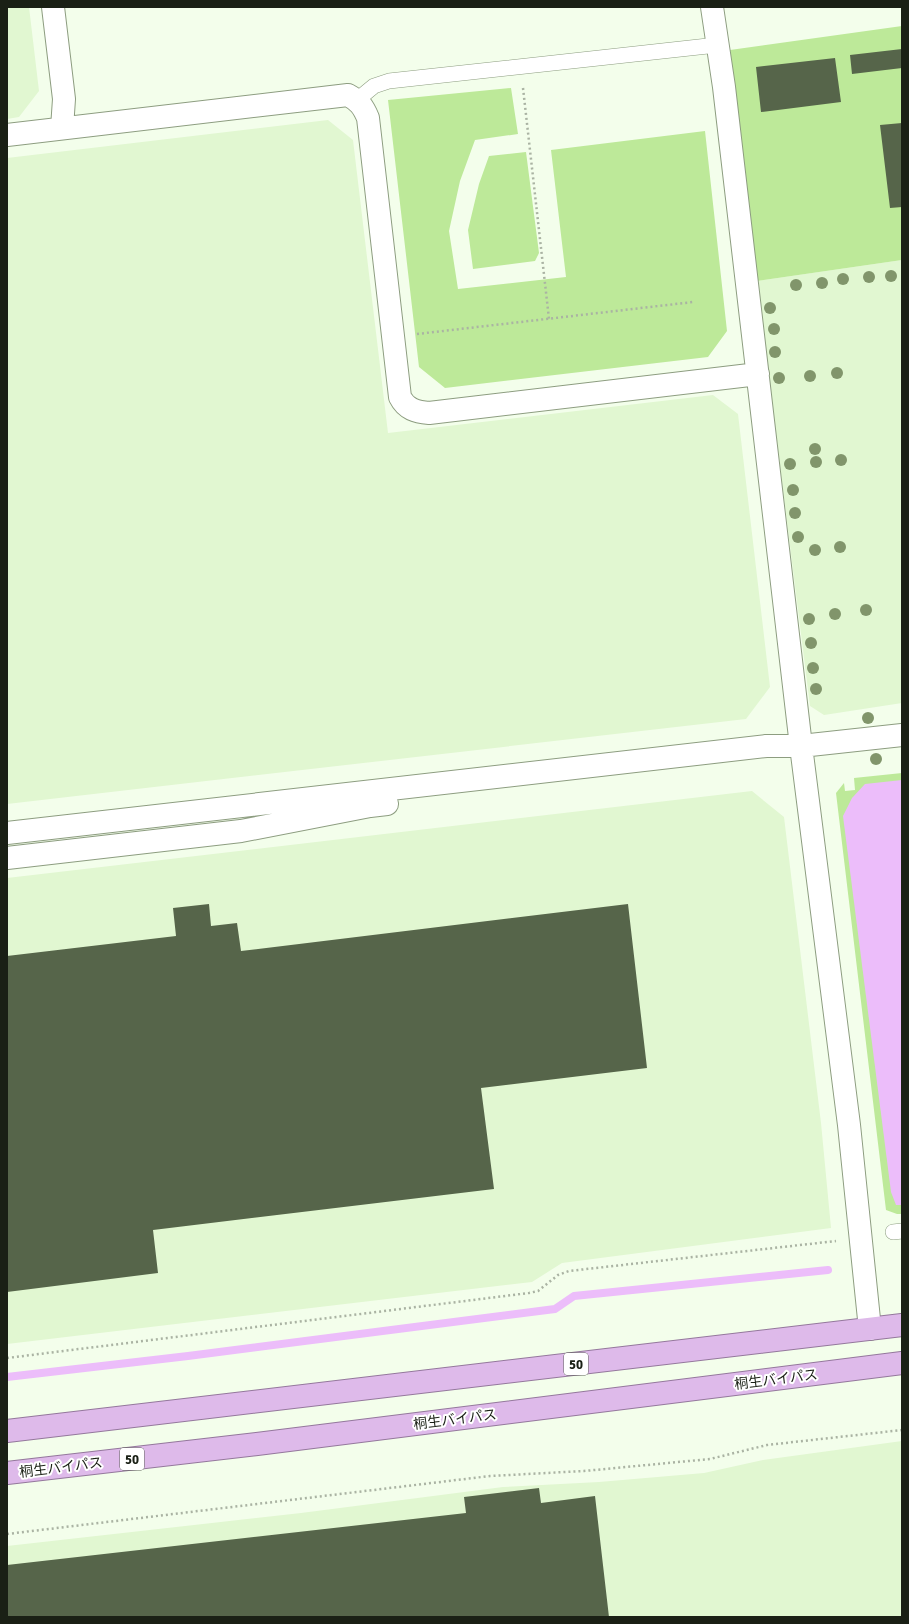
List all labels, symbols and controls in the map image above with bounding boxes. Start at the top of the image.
road number: 50 [564,1353,588,1375]
street label: 桐生バイパス [733,1366,819,1393]
street label: 桐生バイパス [412,1406,498,1433]
road number: 50 [120,1448,144,1470]
street label: 桐生バイパス [18,1454,104,1481]

